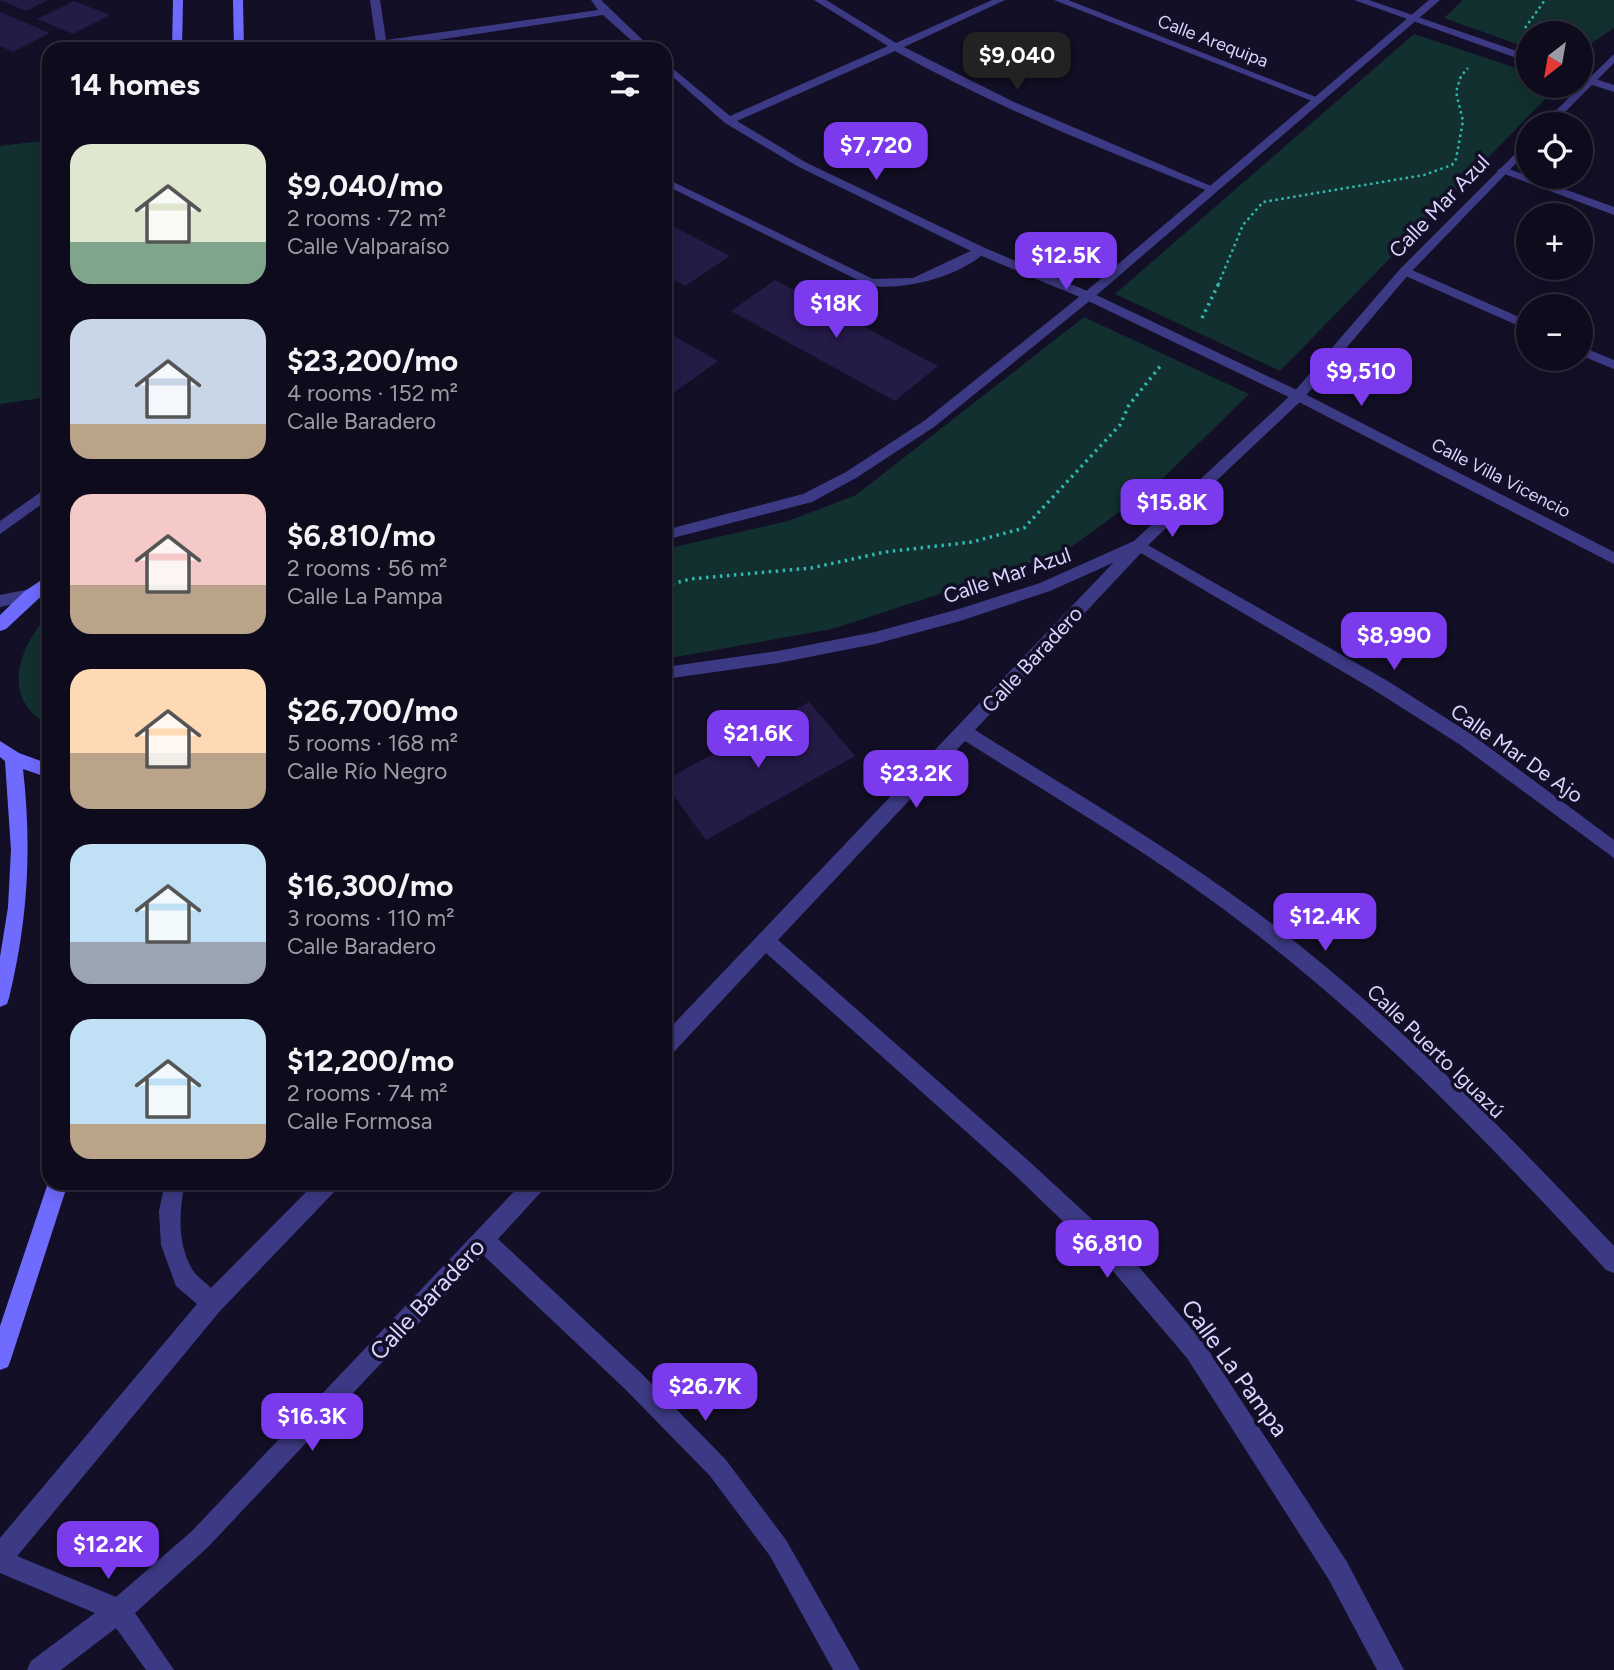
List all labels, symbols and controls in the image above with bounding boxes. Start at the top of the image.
street label: Calle Arequipa [1154,10,1272,72]
north arrow [1516,21,1592,98]
map controls [1516,21,1593,371]
pin: $9,040 [960,32,1074,92]
text: $9,040 [979,41,1055,69]
icon: filters [606,65,644,103]
text: 14 homes [70,66,200,103]
button: locate [1516,112,1593,189]
pin: $7,720 [819,122,933,182]
text: $7,720 [840,131,912,159]
street label: Calle Mar Azul [1384,149,1494,263]
text: $9,040/mo [287,167,443,204]
icon: home [126,172,210,256]
button: + [1516,203,1593,280]
text: 2 rooms · 72 m² [287,204,446,232]
text: Calle Valparaíso [287,232,450,260]
pin: $12.5K [1009,232,1123,292]
text: $12.5K [1031,241,1101,269]
pin: $18K [795,280,877,340]
text: $18K [810,289,862,317]
button: − [1516,294,1593,371]
text: $23,200/mo [287,342,458,379]
icon: home [126,347,210,431]
pin: $9,510 [1304,348,1418,408]
text: $9,510 [1326,357,1396,385]
text: 4 rooms · 152 m² [287,379,458,407]
text: Calle Baradero [287,407,436,435]
street label: Calle Villa Vicencio [1428,433,1574,523]
pin: $15.8K [1115,480,1229,539]
text: $15.8K [1137,488,1207,516]
text: $6,810/mo [287,517,436,554]
icon: home [126,522,210,606]
street label: Calle Mar Azul [940,541,1074,609]
text: 2 rooms · 56 m² [287,554,447,582]
text: Calle La Pampa [287,582,443,610]
street label: Calle Baradero [976,601,1088,717]
pin: $8,990 [1337,612,1451,672]
text: $8,990 [1357,621,1431,649]
text: $26,700/mo [287,692,458,729]
icon: home [126,697,210,781]
street label: Calle Mar De Ajo [1446,698,1588,808]
pin: $21.6K [701,710,815,770]
text: $21.6K [723,719,793,747]
text: 5 rooms · 168 m² [287,729,458,757]
pin: $23.2K [859,750,973,810]
text: Calle Río Negro [287,757,447,785]
text: $23.2K [879,759,953,787]
text: $16,300/mo [287,867,454,904]
icon: home [126,872,210,956]
pin: $12.4K [1268,894,1382,953]
text: $12.4K [1289,902,1361,930]
text: 3 rooms · 110 m² [287,904,454,932]
text: Calle Baradero [287,932,436,960]
street label: Calle Puerto Iguazú [1362,979,1510,1123]
text: $12,200/mo [287,1042,454,1079]
icon: home [126,1047,210,1131]
text: 2 rooms · 74 m² [287,1079,448,1107]
text: Calle Formosa [287,1107,433,1135]
pin: $6,810 [1050,1220,1164,1280]
text: $6,810 [1072,1229,1142,1257]
street label: Calle Baradero [363,1232,491,1366]
street label: Calle La Pampa [1176,1294,1294,1442]
pin: $26.7K [648,1364,762,1423]
text: $26.7K [668,1372,742,1400]
pin: $16.3K [255,1394,369,1453]
text: $16.3K [277,1402,347,1430]
pin: $12.2K [51,1522,165,1581]
text: $12.2K [73,1530,143,1558]

